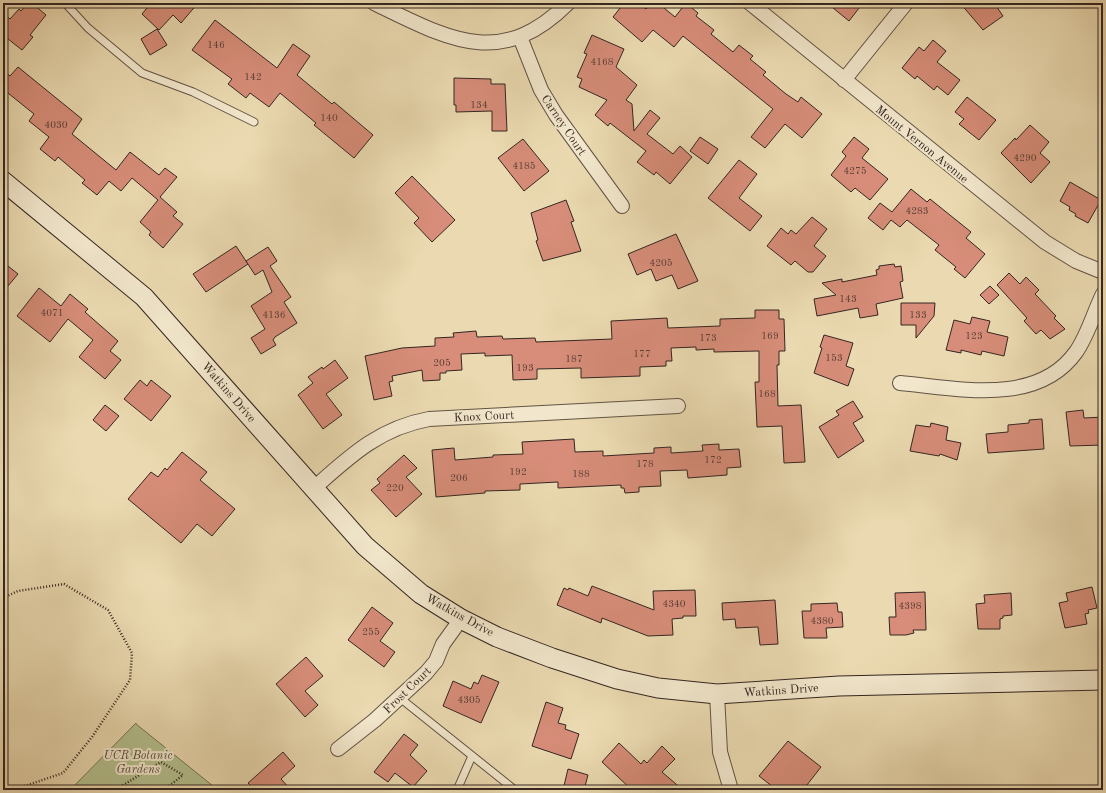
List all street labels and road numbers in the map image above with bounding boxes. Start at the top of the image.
street label: Carney Court [539,93,588,158]
street label: Mount Vernon Avenue [873,104,970,186]
street label: Watkins Drive [199,360,258,425]
street label: Knox Court [454,409,514,425]
street label: Watkins Drive [424,592,496,640]
street label: Frost Court [381,665,434,716]
street label: Watkins Drive [743,682,820,700]

